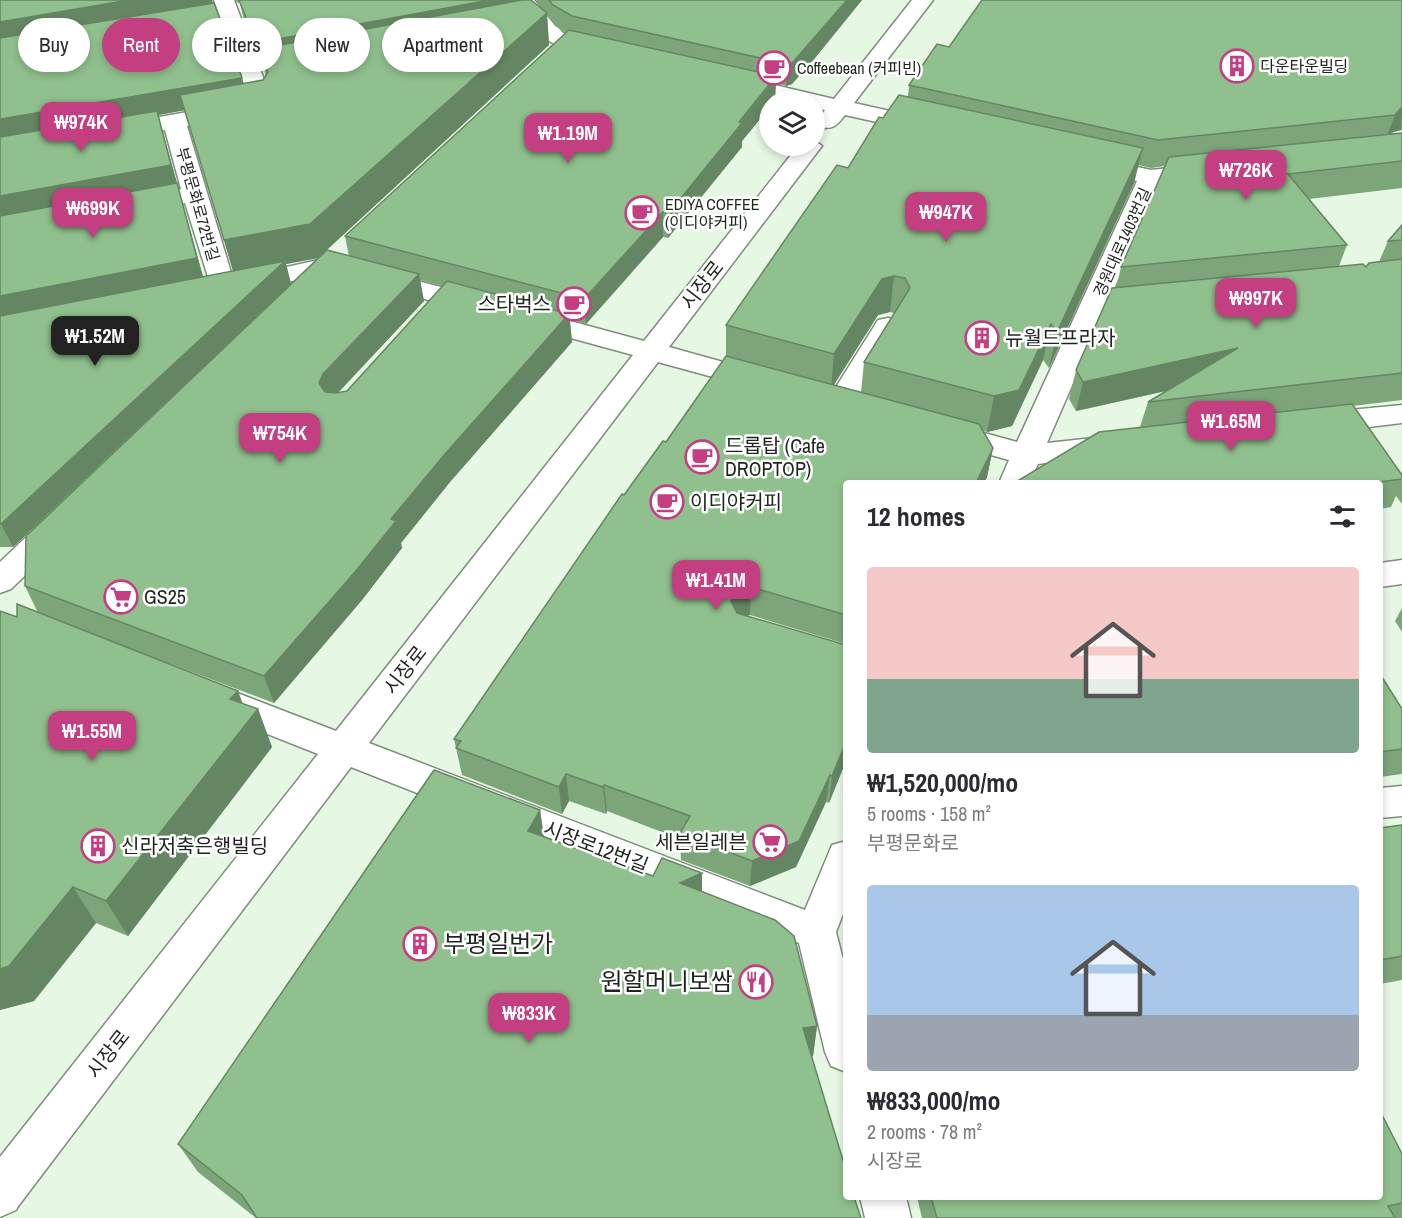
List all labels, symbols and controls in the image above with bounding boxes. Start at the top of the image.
chip: Buy [18,18,90,72]
chip: Rent [102,18,180,72]
chip: Filters [192,18,282,72]
chip: New [294,18,370,72]
chip: Apartment [382,18,504,72]
building icon: 다운타운빌딩 [1219,48,1255,84]
cafe icon: Coffeebean (커피빈) [756,50,792,86]
place label: 다운타운빌딩 [1260,55,1348,77]
place label: Coffeebean (커피빈) [797,57,921,79]
map controls [759,90,825,156]
button: layers [759,90,825,156]
pin: ₩974K [39,102,123,153]
text: ₩974K [54,108,108,135]
pin: ₩1.19M [519,113,617,164]
text: ₩1.19M [538,119,598,146]
street label: 부평문화로72번길 [171,144,225,264]
pin: ₩726K [1204,150,1288,201]
text: ₩726K [1219,156,1273,183]
street label: 경원대로1403번길 [1088,184,1156,300]
pin: ₩699K [51,188,135,239]
pin: ₩947K [904,192,988,243]
place label: EDIYA COFFEE (이디야커피) [665,193,760,233]
text: ₩699K [66,194,120,221]
cafe icon: EDIYA COFFEE (이디야커피) [624,195,660,231]
text: ₩947K [919,198,973,225]
street label: 시장로 [674,255,729,315]
pin: ₩997K [1214,278,1298,329]
text: ₩997K [1229,284,1283,311]
cafe icon: 스타벅스 [556,286,592,322]
place label: 스타벅스 [477,290,551,317]
pin: ₩1.52M [46,316,144,367]
building icon: 뉴월드프라자 [964,320,1000,356]
text: ₩1.52M [65,322,125,349]
place label: 뉴월드프라자 [1005,324,1115,351]
pin: ₩1.65M [1182,401,1280,452]
text: ₩1.65M [1201,407,1261,434]
pin: ₩754K [238,413,322,464]
text: ₩754K [253,419,307,446]
place label: 드롭탑 (Cafe DROPTOP) [725,432,825,482]
cafe icon: 드롭탑 (Cafe DROPTOP) [684,439,720,475]
cafe icon: 이디야커피 [649,484,685,520]
place label: 이디야커피 [690,488,782,515]
text: 12 homes [867,499,965,534]
icon: filters [1326,500,1359,533]
pin: ₩1.41M [667,560,765,611]
text: ₩1.41M [686,566,746,593]
supermarket icon: GS25 [103,579,139,615]
place label: GS25 [144,583,186,610]
icon: home [1059,606,1167,714]
street label: 시장로 [377,640,432,700]
pin: ₩1.55M [43,711,141,762]
text: ₩1.55M [62,717,122,744]
text: ₩1,520,000/mo [867,765,1018,800]
text: 5 rooms · 158 m² [867,800,991,827]
street label: 시장로12번길 [540,814,652,879]
supermarket icon: 세븐일레븐 [752,824,788,860]
building icon: 신라저축은행빌딩 [80,828,116,864]
place label: 세븐일레븐 [655,828,747,855]
text: 부평문화로 [867,829,959,856]
place label: 신라저축은행빌딩 [121,832,268,859]
icon: home [1059,924,1167,1032]
building icon: 부평일번가 [402,926,438,962]
place label: 부평일번가 [443,927,553,959]
restaurant icon: 원할머니보쌈 [738,964,774,1000]
place label: 원할머니보쌈 [601,965,733,997]
pin: ₩833K [487,993,571,1044]
text: ₩833K [502,999,556,1026]
street label: 시장로 [80,1024,135,1084]
text: ₩833,000/mo [867,1083,1001,1118]
text: 2 rooms · 78 m² [867,1118,982,1145]
text: 시장로 [867,1147,922,1174]

